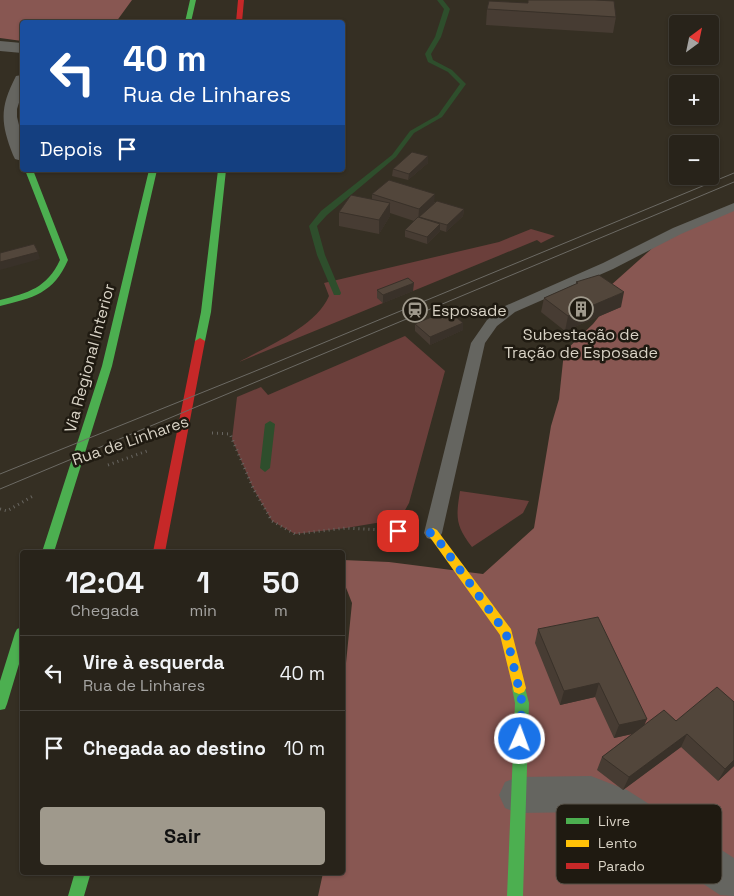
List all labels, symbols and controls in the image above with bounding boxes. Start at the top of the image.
north arrow [669,15,719,65]
map controls [669,15,719,185]
text: 40 m [123,37,207,81]
icon: left [40,40,105,105]
button: + [669,75,719,125]
text: Rua de Linhares [123,80,291,108]
icon: arrive [113,135,141,163]
button: − [669,135,719,185]
text: Depois [40,137,103,162]
street label: Via Regional Interior [59,281,120,435]
building icon: Subestação de Tração de Esposade [568,296,594,322]
station icon: Esposade [402,297,428,323]
place label: Esposade [432,300,507,321]
place label: Subestação de Tração de Esposade [504,324,658,363]
street label: Rua de Linhares [69,411,191,470]
pin [377,510,419,552]
icon: arrive [384,517,412,545]
text: 12:04 [65,563,144,602]
text: 1 [196,563,210,602]
text: 50 [262,563,300,602]
text: Chegada [71,600,139,621]
text: min [189,600,217,621]
text: m [274,600,288,621]
text: Vire à esquerda [83,650,225,675]
icon: left [40,659,68,687]
text: 40 m [280,661,325,686]
text: Rua de Linhares [83,675,205,696]
position arrow [493,712,545,764]
icon: arrive [40,734,68,762]
text: Chegada ao destino [83,736,266,761]
text: 10 m [284,736,325,761]
legend [556,804,722,884]
button: Sair [40,807,325,865]
text: Livre [598,812,630,830]
text: Lento [598,834,637,852]
text: Parado [598,857,645,875]

